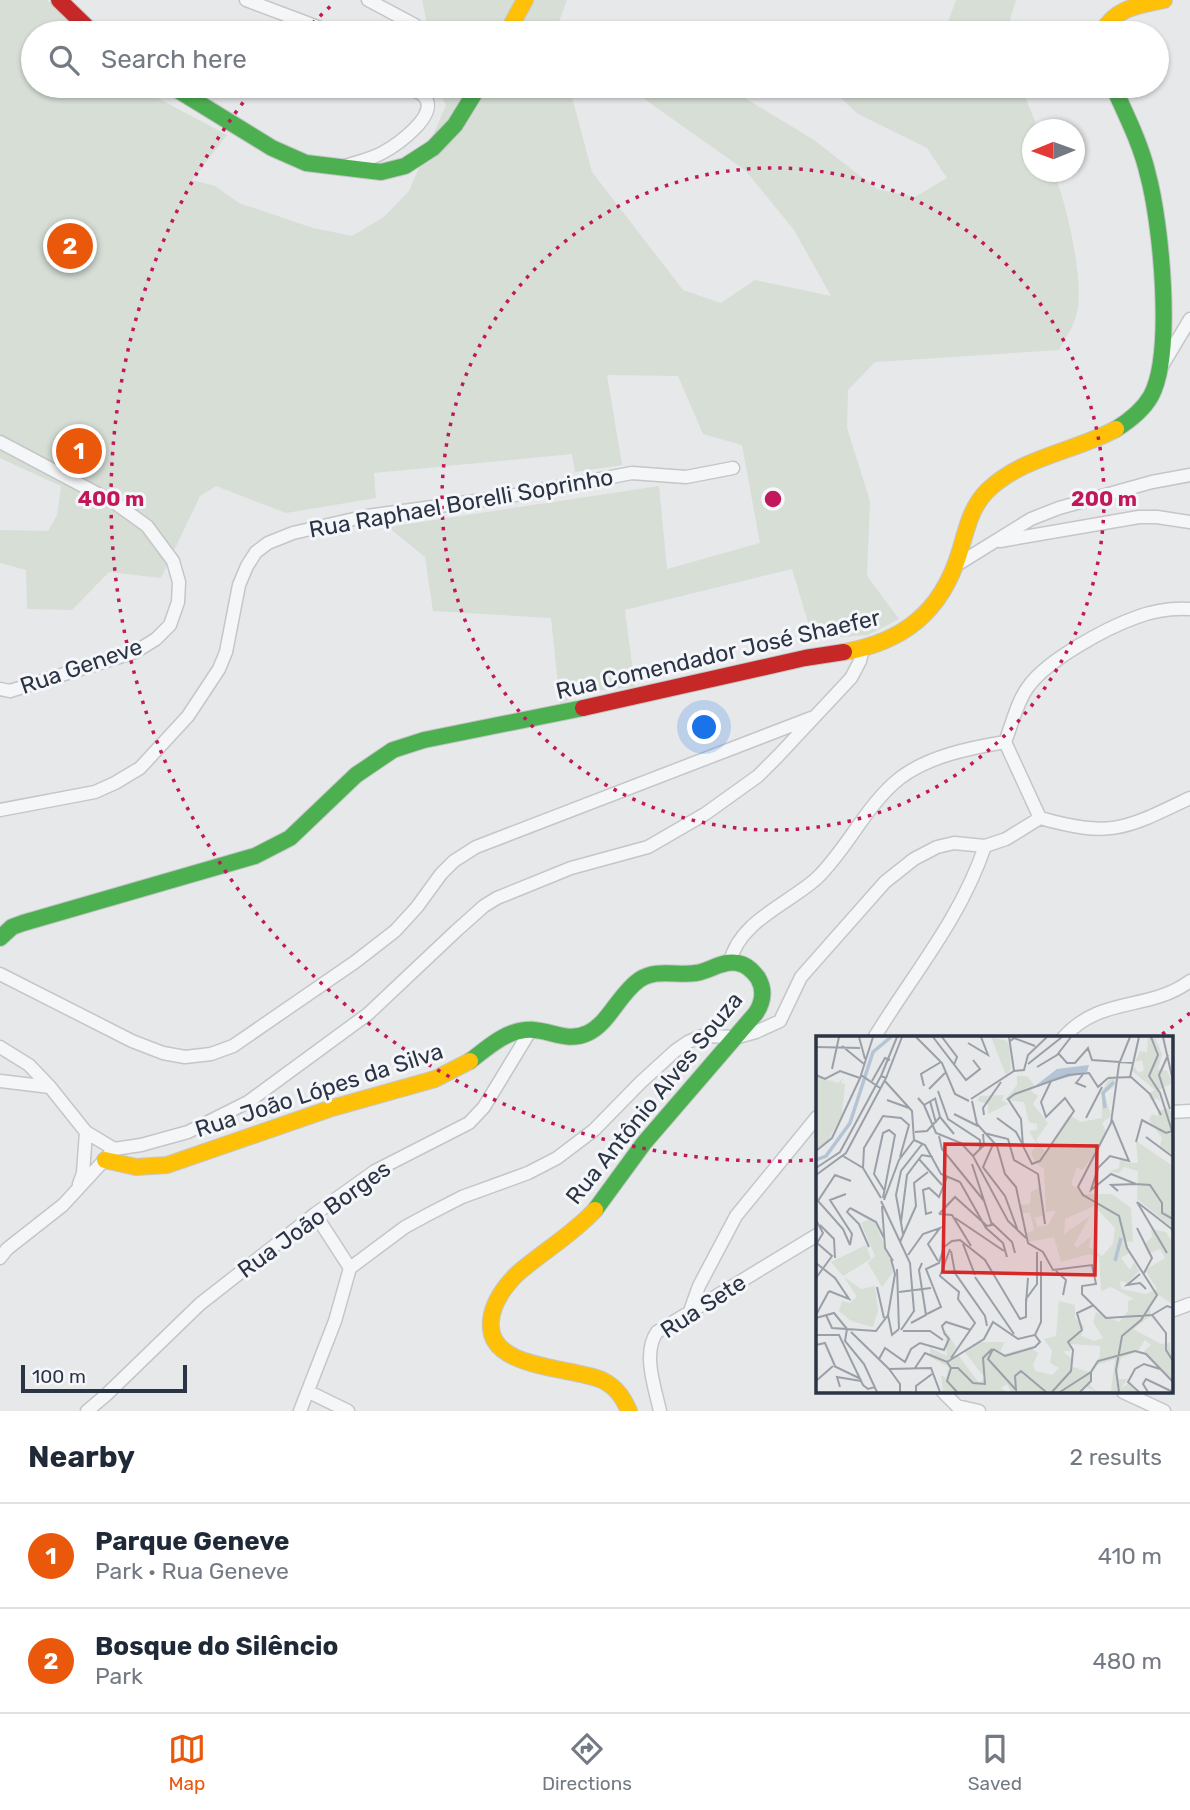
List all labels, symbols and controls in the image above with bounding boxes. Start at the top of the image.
search box [21,21,1169,98]
icon: search [45,41,83,79]
text: Search here [101,44,247,75]
north arrow [1022,119,1085,182]
pin: 2 [47,220,93,272]
pin: 1 [56,425,102,477]
street label: Rua Raphael Borelli Soprinho [307,462,615,544]
text: 400 m [78,486,144,511]
text: 200 m [1071,486,1137,511]
centre of rings [761,487,785,511]
street label: Rua Comendador José Shaefer [553,603,883,705]
street label: Rua Geneve [16,632,146,700]
your location [687,710,721,744]
street label: Rua Antônio Alves Souza [560,986,748,1210]
inset map [816,1036,1172,1394]
street label: Rua João Lópes da Silva [192,1037,446,1143]
street label: Rua João Borges [232,1154,396,1284]
street label: Rua Sete [655,1268,751,1344]
scale bar [21,1362,187,1394]
text: 100 m [32,1365,86,1388]
text: Nearby [28,1439,135,1475]
text: 2 results [1070,1443,1162,1471]
text: Parque Geneve [95,1526,290,1557]
text: 1 [45,1542,57,1570]
text: 410 m [1098,1542,1162,1570]
text: Park · Rua Geneve [95,1557,289,1585]
text: Bosque do Silêncio [95,1631,338,1662]
text: 2 [44,1647,58,1675]
text: 480 m [1092,1647,1162,1675]
text: Park [95,1662,143,1690]
tab: Map [168,1730,206,1795]
tab: Directions [542,1730,632,1795]
tab: Saved [968,1730,1022,1795]

